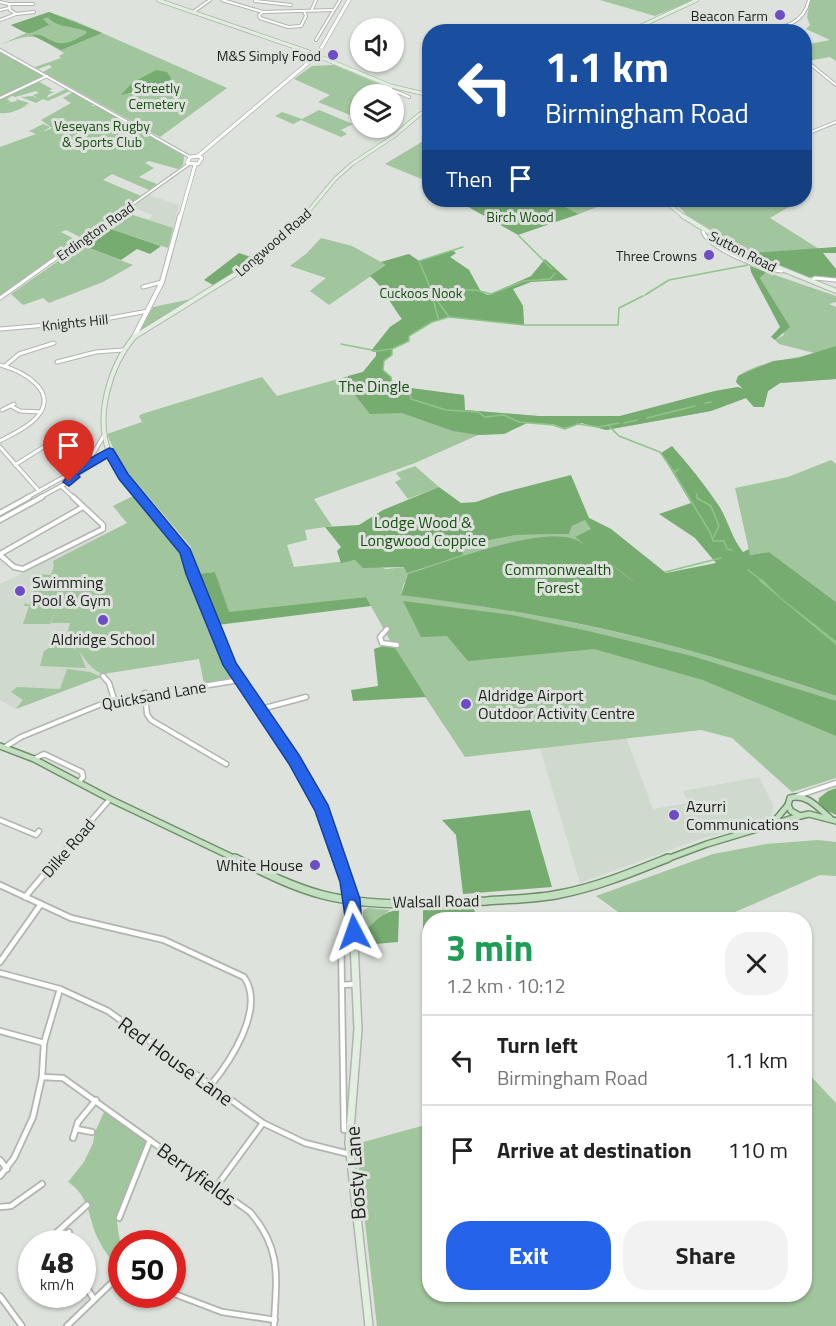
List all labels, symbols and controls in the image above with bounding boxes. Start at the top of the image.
place label: Beacon Farm [691,5,768,26]
marker: Beacon Farm [773,8,787,22]
map controls [350,18,404,138]
button: sound [350,18,404,72]
text: 1.1 km [545,34,669,98]
place label: M&S Simply Food [217,45,321,66]
marker: M&S Simply Food [326,48,340,62]
icon: left [446,48,524,126]
park label: Streetly Cemetery [129,77,186,114]
button: layers [350,84,404,138]
text: Birmingham Road [545,92,749,133]
park label: Veseyans Rugby & Sports Club [54,115,150,152]
text: Then [446,162,492,196]
icon: arrive [504,162,537,195]
street label: Erdington Road [52,196,138,266]
street label: Longwood Road [230,203,316,281]
park label: Birch Wood [486,206,554,227]
street label: Sutton Road [706,225,780,277]
place label: Three Crowns [616,245,697,266]
marker: Three Crowns [702,248,716,262]
park label: Cuckoos Nook [380,282,463,303]
street label: Knights Hill [41,308,109,336]
park label: The Dingle [338,374,410,398]
pin [43,420,94,482]
icon: arrive [52,429,85,462]
park label: Lodge Wood & Longwood Coppice [360,510,486,552]
park label: Commonwealth Forest [505,557,611,599]
place label: Swimming Pool & Gym [32,570,111,612]
marker: Swimming Pool & Gym [13,584,27,598]
marker: Aldridge School [96,613,110,627]
place label: Aldridge School [51,627,155,651]
street label: Quicksand Lane [100,674,208,716]
place label: Aldridge Airport Outdoor Activity Centre [478,683,635,725]
marker: Aldridge Airport Outdoor Activity Centre [459,697,473,711]
place label: Azurri Communications [686,794,799,836]
marker: Azurri Communications [667,808,681,822]
street label: Dilke Road [36,813,100,883]
place label: White House [216,853,303,877]
marker: White House [308,858,322,872]
street label: Walsall Road [392,888,480,914]
position arrow [322,900,386,964]
text: 3 min [446,920,533,975]
button: close [725,932,788,995]
text: 1.2 km · 10:12 [446,970,566,1001]
street label: Red House Lane [112,1008,240,1114]
text: Turn left [497,1028,578,1062]
text: 1.1 km [725,1043,788,1077]
icon: left [446,1044,479,1077]
text: Birmingham Road [497,1062,648,1093]
street label: Bosty Lane [336,1125,374,1221]
text: Arrive at destination [497,1133,692,1167]
text: 110 m [728,1133,788,1167]
icon: arrive [446,1134,479,1167]
street label: Berryfields [151,1135,243,1213]
button: Exit [446,1221,611,1290]
button: Share [623,1221,788,1290]
speed limit sign: 50 [108,1230,186,1308]
text: 48 [40,1239,74,1285]
text: km/h [40,1273,74,1296]

